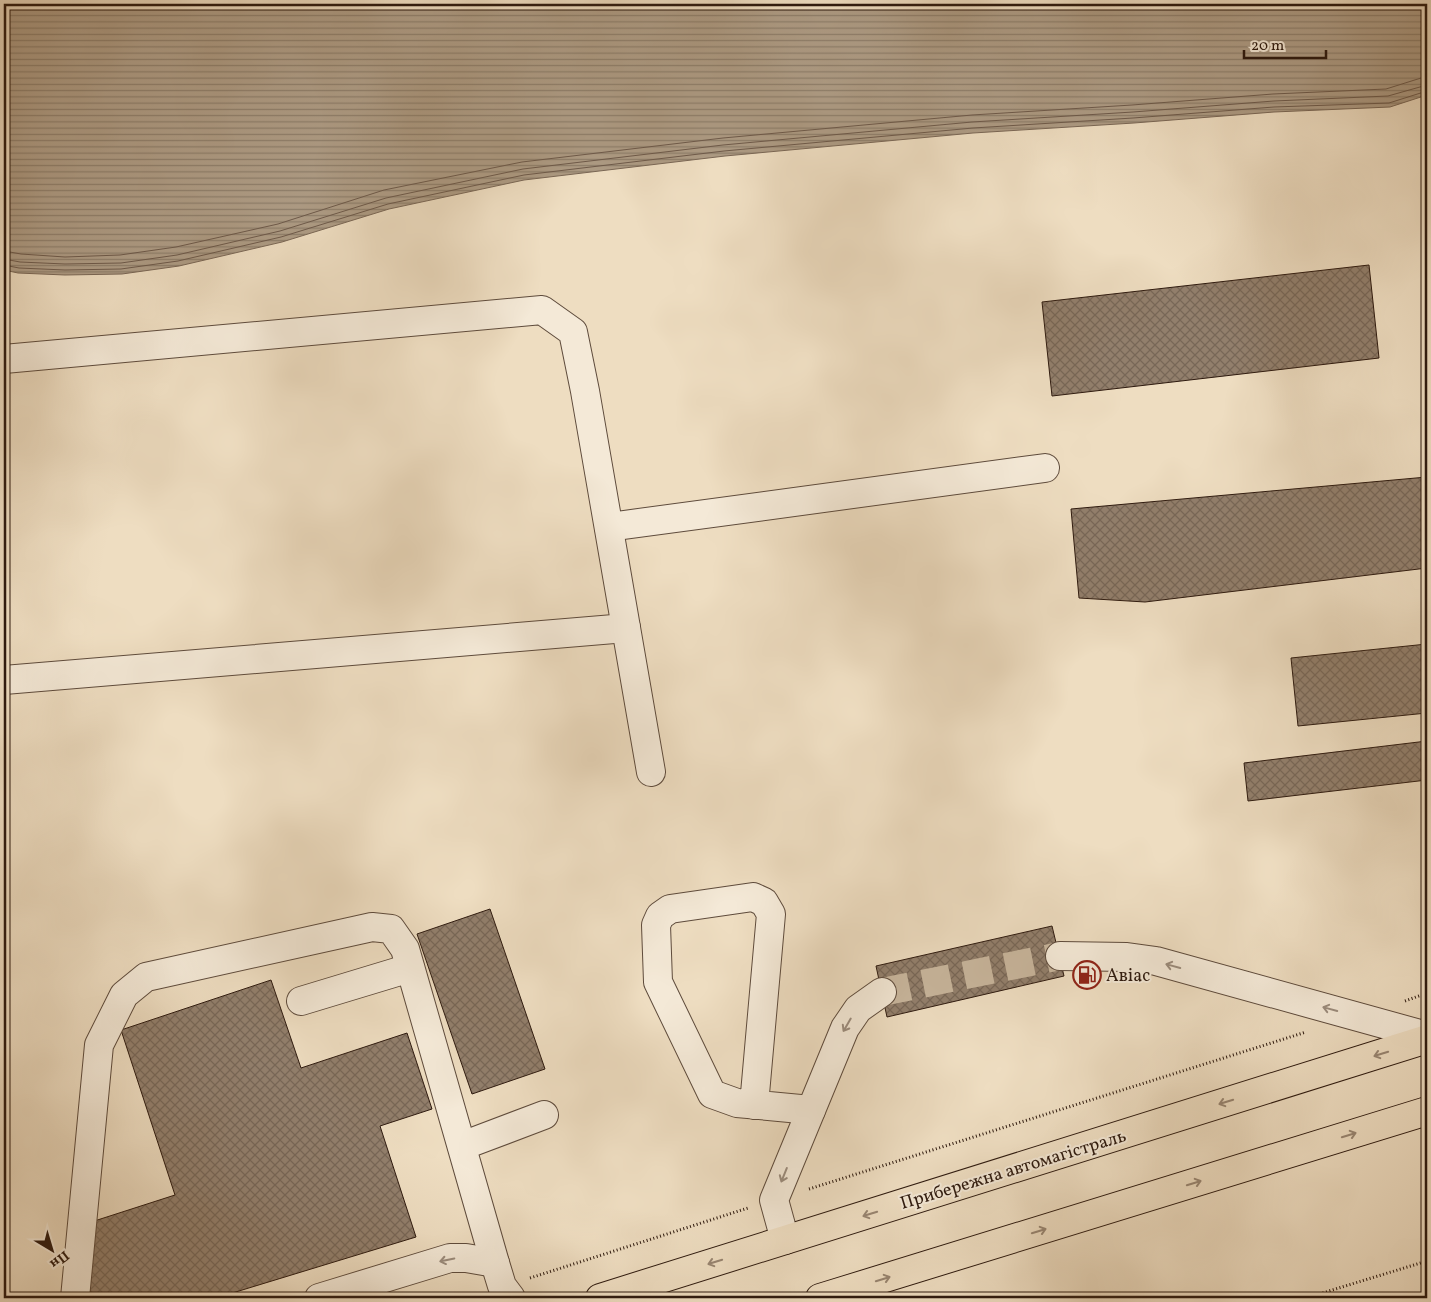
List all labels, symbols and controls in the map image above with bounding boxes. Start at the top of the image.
scale bar [1244,28,1326,60]
text: 20 m [1251,36,1284,57]
fuel station icon: Авіас [1072,960,1102,990]
one-way arrow [1165,960,1181,970]
place label: Авіас [1106,964,1150,989]
one-way arrow [1322,1003,1338,1013]
one-way arrow [842,1018,852,1032]
one-way arrow [1373,1049,1389,1059]
one-way arrow [1218,1098,1234,1108]
street label: Прибережна автомагістраль [897,1124,1130,1217]
one-way arrow [1341,1130,1357,1140]
one-way arrow [779,1167,788,1182]
one-way arrow [1186,1178,1202,1188]
one-way arrow [863,1209,879,1219]
north arrow [28,1224,78,1274]
one-way arrow [1030,1226,1046,1235]
text: Пн [45,1245,73,1273]
one-way arrow [439,1256,455,1265]
one-way arrow [708,1258,723,1267]
one-way arrow [875,1273,891,1283]

